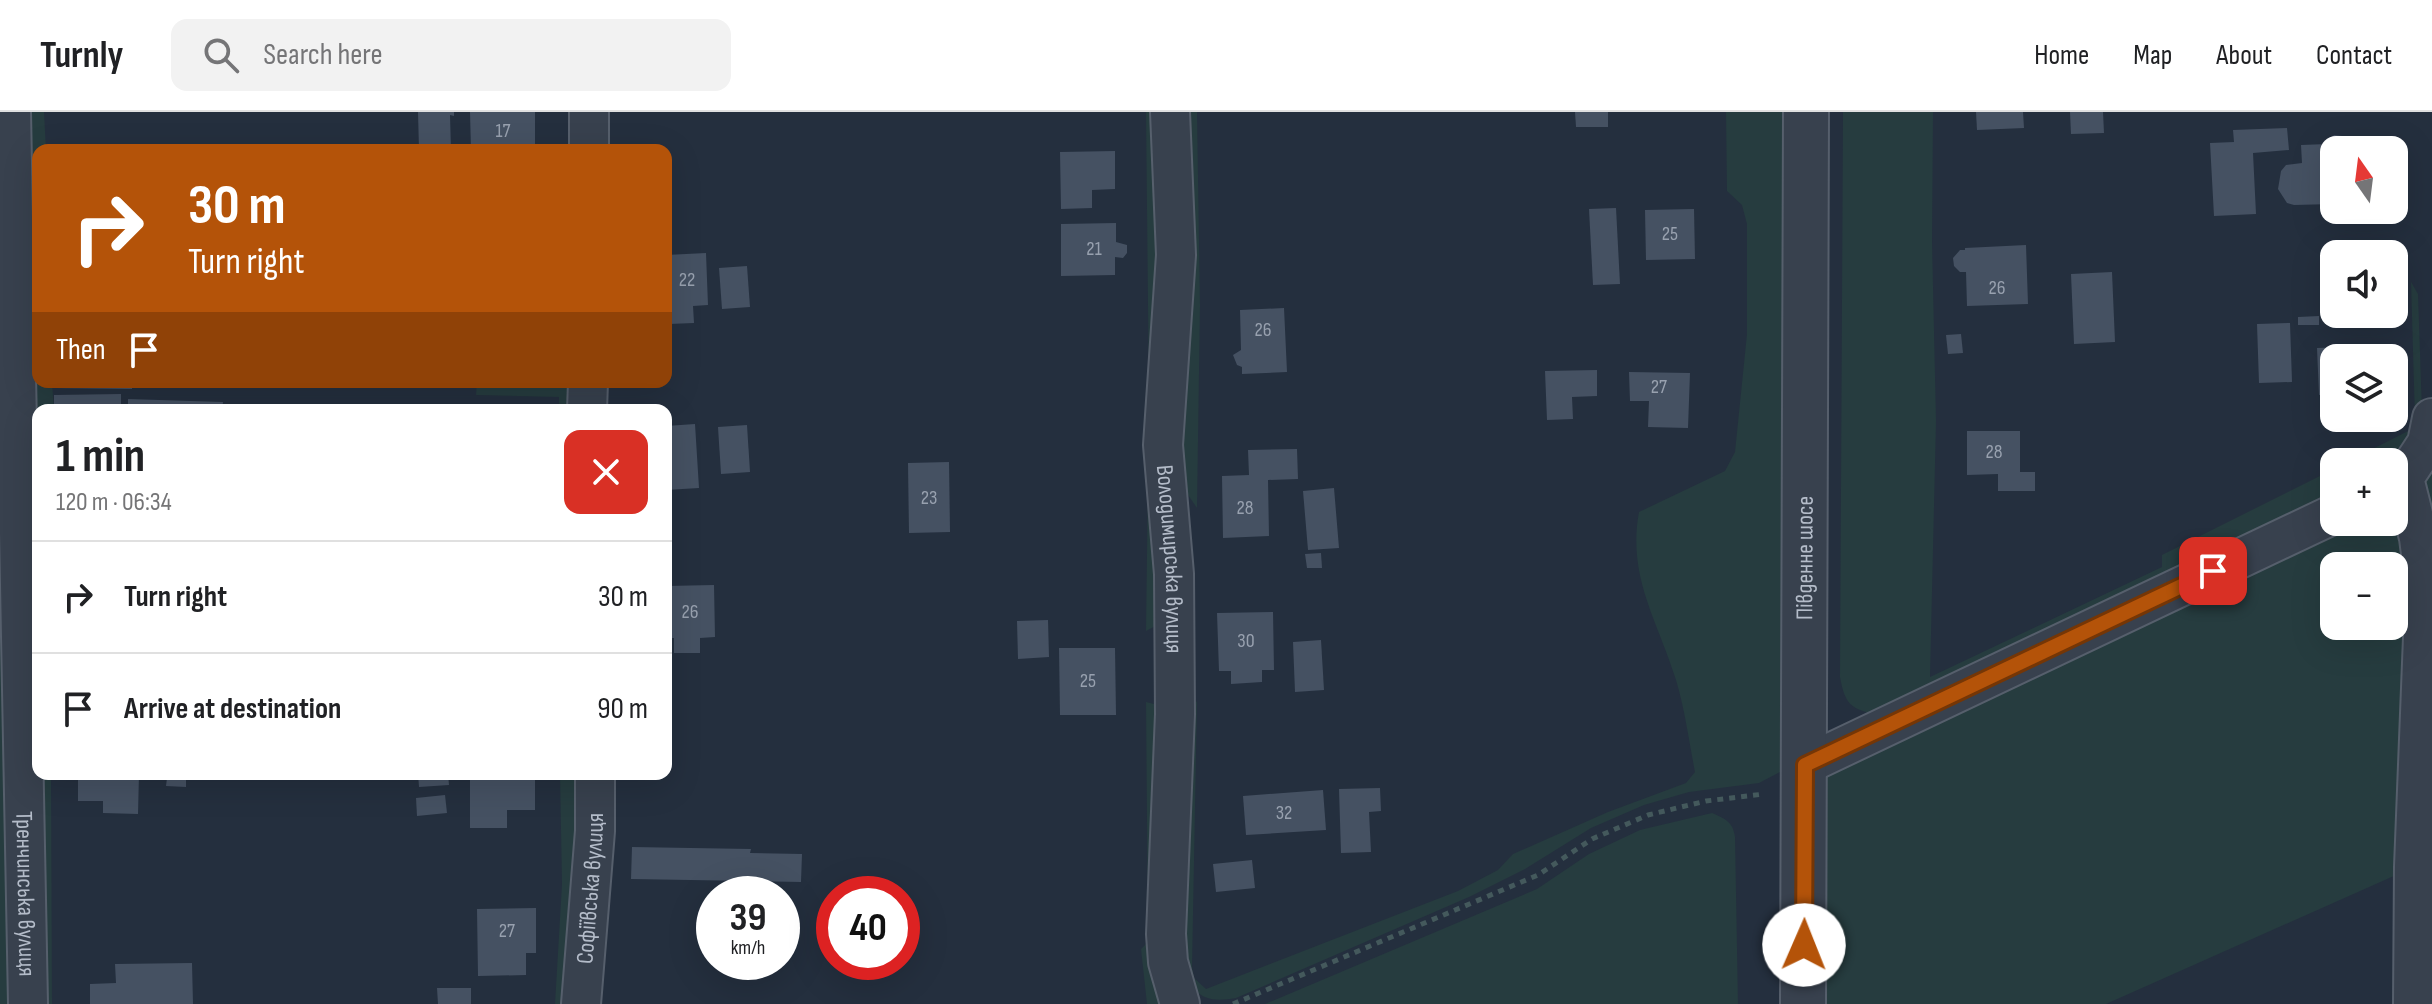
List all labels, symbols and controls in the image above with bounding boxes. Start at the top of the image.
search box [171,19,731,91]
text: Turnly [40,33,123,78]
icon: search [199,33,243,77]
text: Search here [263,37,383,73]
text: Home [2034,39,2089,72]
text: Map [2133,39,2172,72]
text: About [2216,39,2272,72]
text: Contact [2316,39,2392,72]
house number: 17 [496,119,510,143]
north arrow [2320,136,2408,224]
map controls [2320,136,2408,640]
text: 30 m [188,173,286,240]
icon: right [56,176,160,280]
house number: 25 [1662,222,1678,246]
house number: 21 [1086,237,1102,261]
button: sound [2320,240,2408,328]
text: Turn right [188,241,305,284]
house number: 22 [679,268,695,292]
house number: 26 [1989,276,2006,300]
house number: 26 [1255,318,1272,342]
icon: arrive [122,328,166,372]
text: Then [56,332,106,368]
button: layers [2320,344,2408,432]
house number: 27 [1651,375,1667,399]
text: 1 min [56,428,145,485]
button: close [564,430,648,514]
house number: 28 [1986,440,2003,464]
button: + [2320,448,2408,536]
street label: Володимирська вулиця [1150,464,1189,654]
house number: 23 [921,486,937,510]
text: 120 m · 06:34 [56,487,172,518]
house number: 28 [1237,496,1254,520]
street label: Південне шосе [1790,496,1819,620]
pin [2179,537,2247,605]
icon: arrive [2191,549,2235,593]
button: − [2320,552,2408,640]
icon: right [56,575,100,619]
text: Turn right [124,579,227,615]
text: 30 m [598,579,648,615]
house number: 26 [682,600,699,624]
house number: 30 [1237,629,1255,653]
house number: 25 [1080,669,1096,693]
icon: arrive [56,687,100,731]
text: Arrive at destination [124,691,341,727]
text: 90 m [597,691,648,727]
house number: 32 [1276,801,1292,825]
street label: Тренчинська вулиця [10,811,42,977]
street label: Софіївська вулиця [570,813,610,965]
speed limit sign: 40 [816,876,920,980]
text: 39 [730,894,766,942]
position arrow [1762,903,1846,987]
house number: 27 [499,919,515,943]
text: km/h [731,936,765,960]

